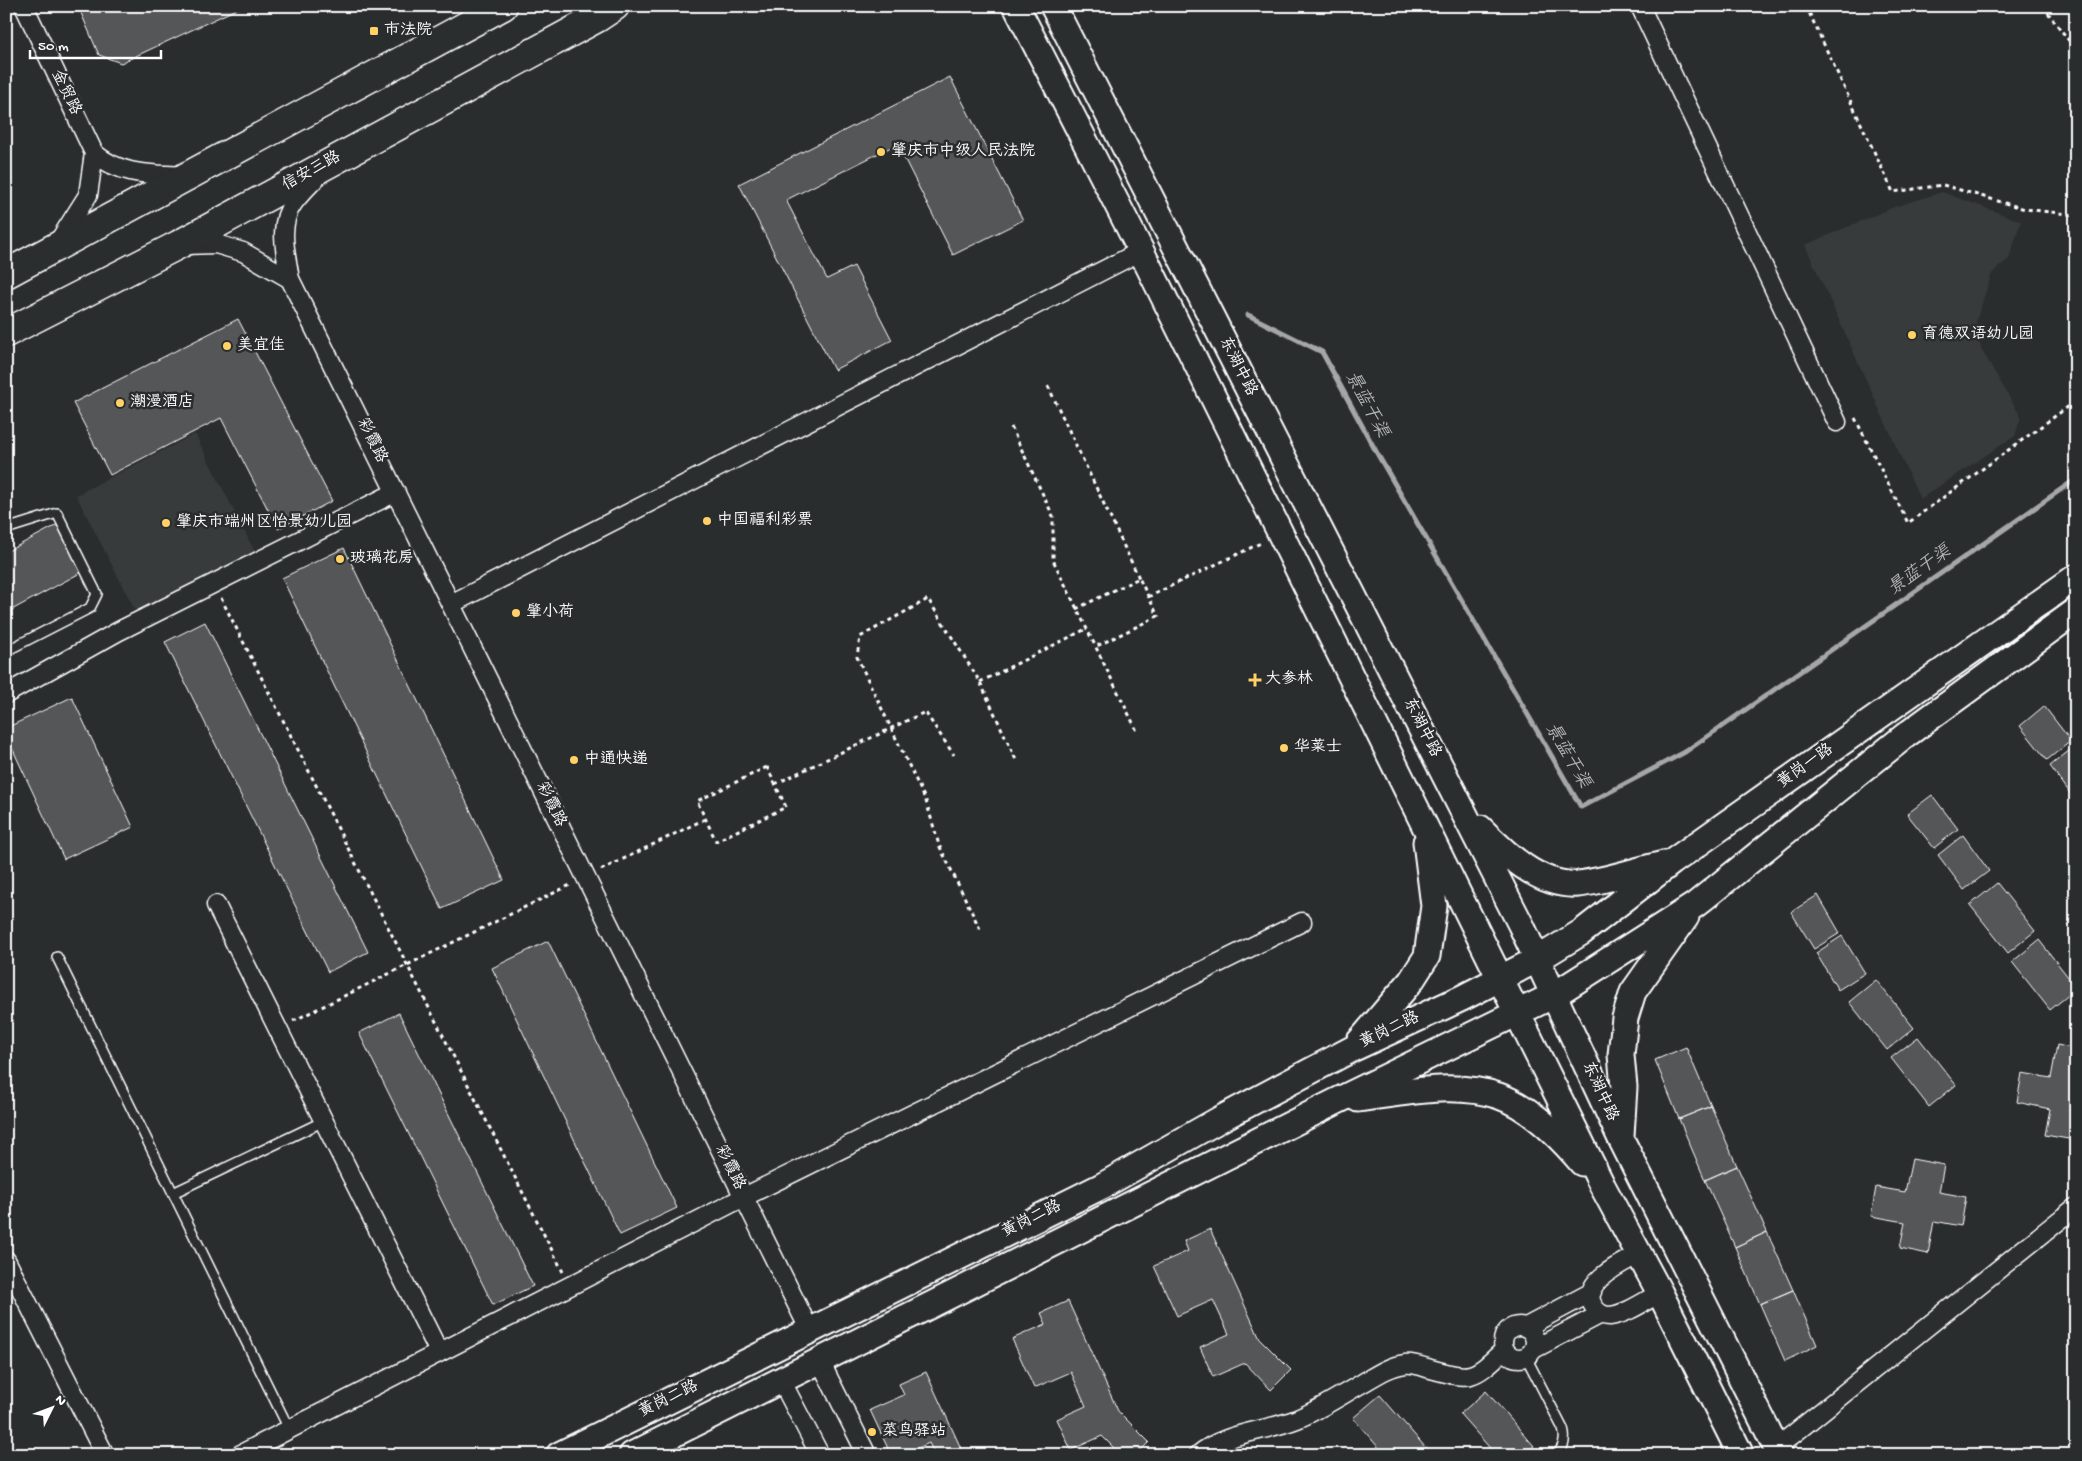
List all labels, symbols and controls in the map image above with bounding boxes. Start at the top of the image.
place label: 市法院 [384,21,432,41]
marker: 市法院 [368,25,380,37]
scale bar [30,28,161,60]
text: 50 m [38,38,69,56]
street label: 金贸路 [46,66,86,119]
place label: 肇庆市中级人民法院 [891,141,1035,162]
street label: 信安三路 [278,146,345,196]
marker: 肇庆市中级人民法院 [875,146,887,158]
place label: 育德双语幼儿园 [1922,324,2034,345]
marker: 育德双语幼儿园 [1906,329,1918,341]
street label: 东湖中路 [1214,333,1262,400]
place label: 美宜佳 [237,336,285,356]
marker: 美宜佳 [221,340,233,352]
water label: 景蓝干渠 [1340,368,1394,443]
place label: 潮漫酒店 [130,392,194,413]
marker: 潮漫酒店 [114,397,126,409]
street label: 彩霞路 [352,414,392,467]
place label: 中国福利彩票 [717,510,813,531]
place label: 肇庆市端州区怡景幼儿园 [176,512,352,533]
marker: 中国福利彩票 [701,515,713,527]
marker: 肇庆市端州区怡景幼儿园 [160,517,172,529]
water label: 景蓝干渠 [1884,540,1957,600]
place label: 玻璃花房 [350,549,414,569]
marker: 玻璃花房 [334,553,346,565]
place label: 肇小荷 [526,602,574,623]
marker: 肇小荷 [510,607,522,619]
place label: 大参林 [1265,669,1313,690]
marker: 大参林 [1249,674,1261,686]
street label: 东湖中路 [1398,694,1446,761]
water label: 景蓝干渠 [1540,719,1596,794]
place label: 华莱士 [1294,737,1342,758]
street label: 黄岗一路 [1773,739,1838,793]
marker: 华莱士 [1278,742,1290,754]
place label: 中通快递 [584,749,648,770]
marker: 中通快递 [568,754,580,766]
street label: 彩霞路 [531,778,571,831]
street label: 黄岗二路 [1356,1007,1423,1053]
street label: 东湖中路 [1577,1058,1623,1125]
street label: 彩霞路 [710,1141,750,1194]
street label: 黄岗二路 [998,1196,1065,1243]
street label: 黄岗二路 [635,1376,702,1423]
north arrow [28,1384,78,1434]
text: N [50,1392,69,1410]
place label: 菜鸟驿站 [882,1421,946,1442]
marker: 菜鸟驿站 [866,1426,878,1438]

